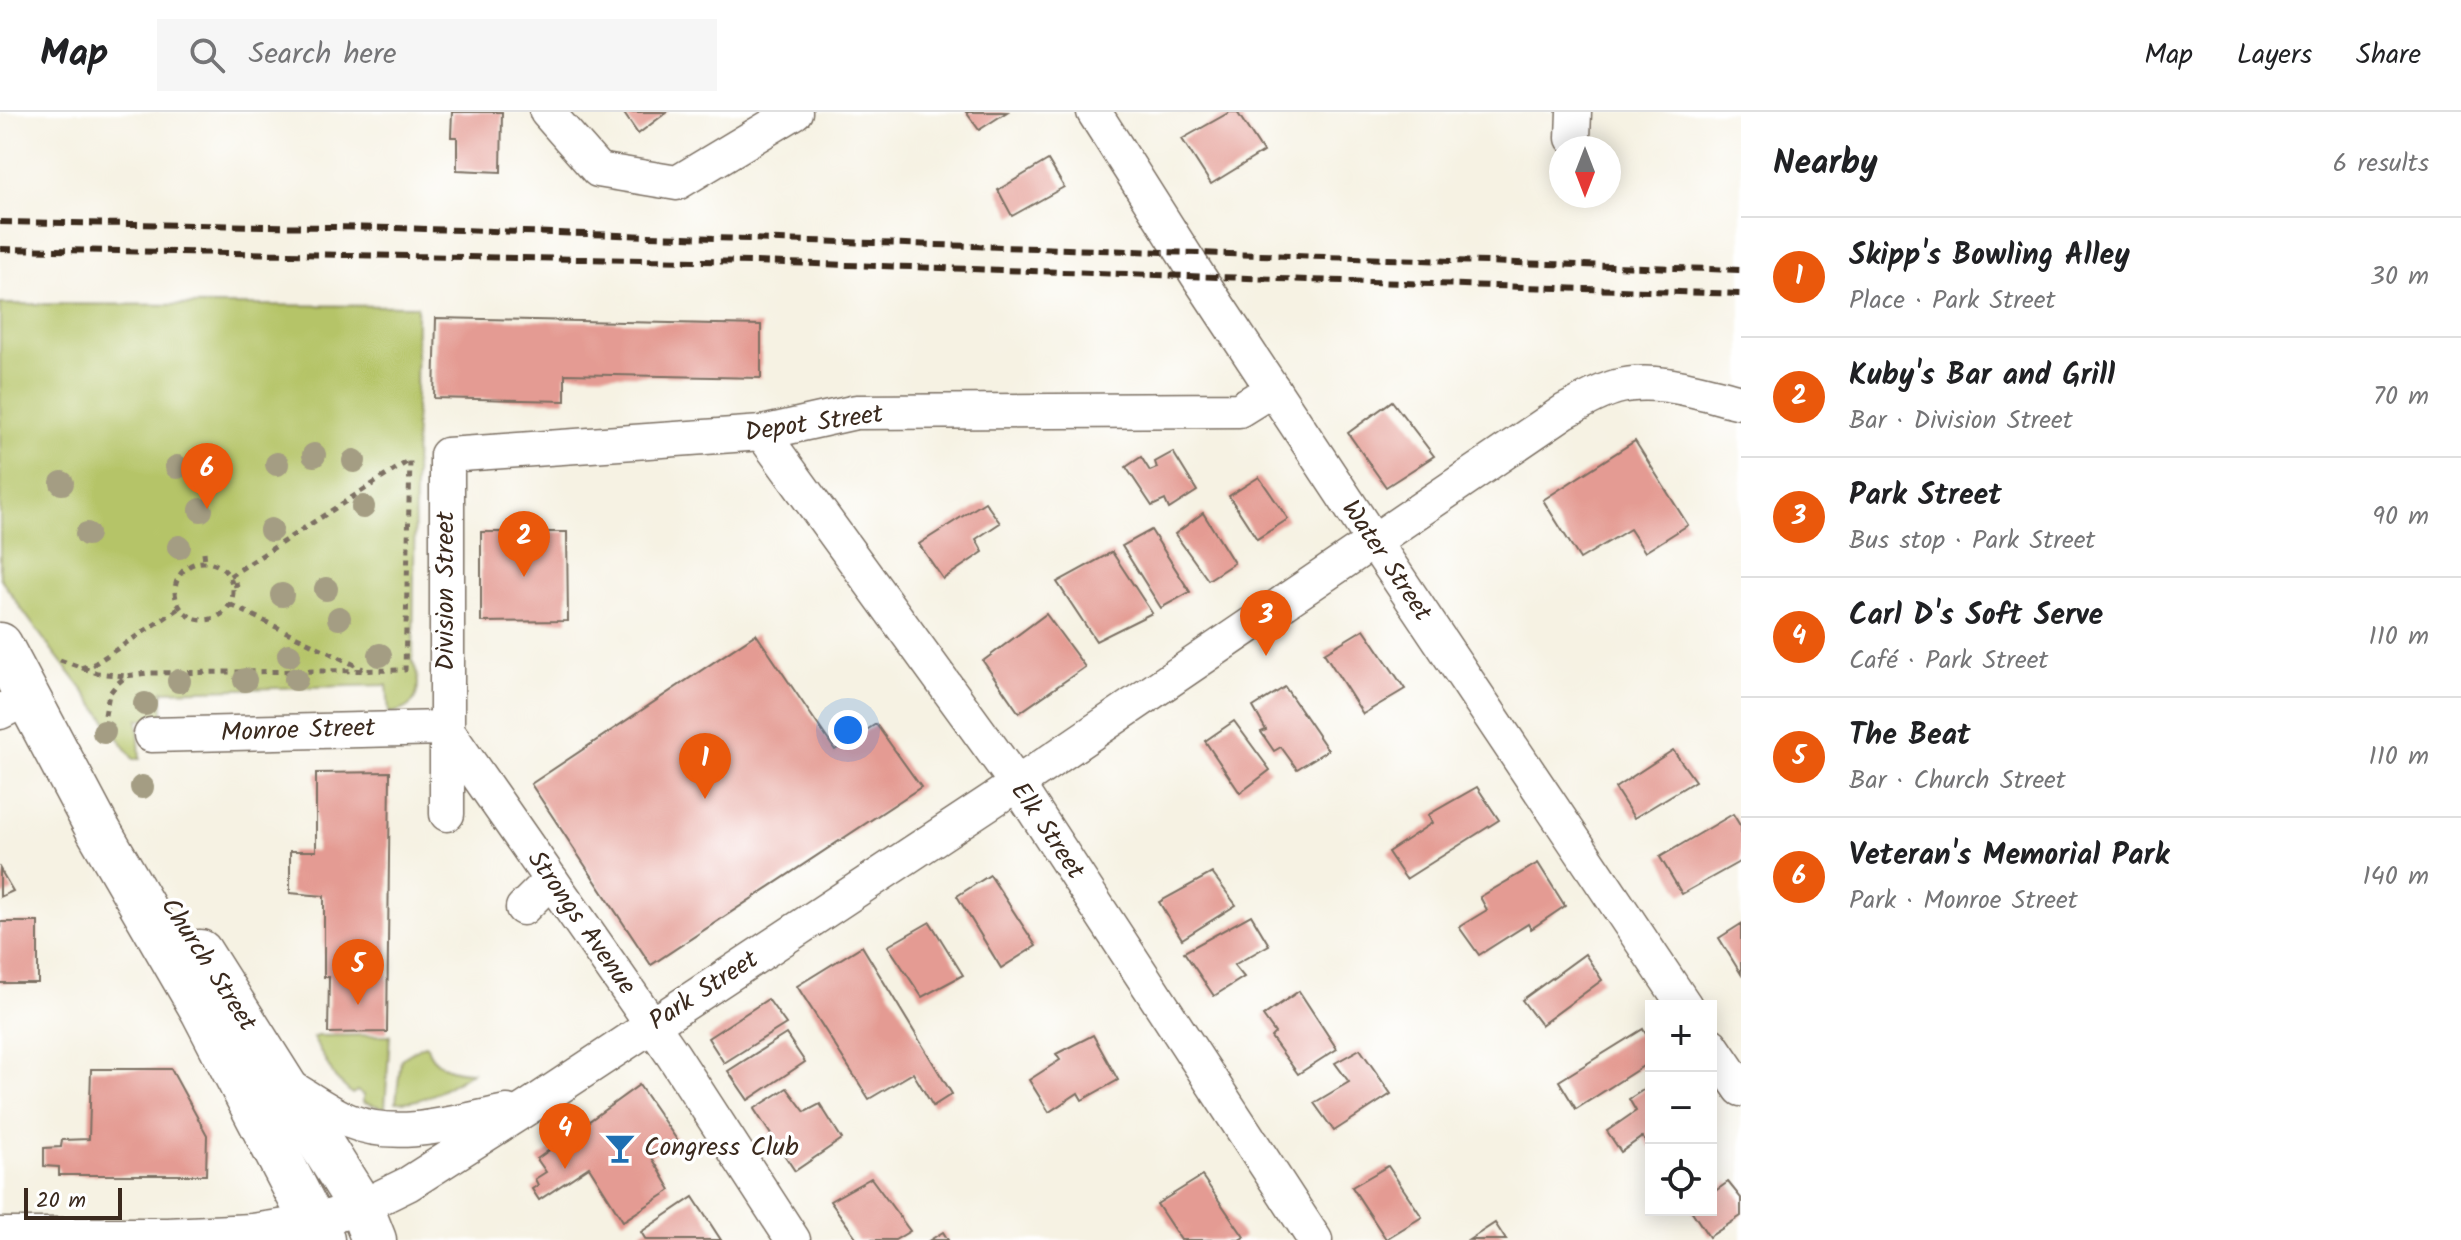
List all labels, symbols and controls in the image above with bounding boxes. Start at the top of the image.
search box [157,19,717,91]
text: Map [40,25,109,85]
text: Search here [249,31,396,79]
icon: search [185,33,229,77]
text: Map [2144,33,2193,78]
text: Layers [2237,33,2312,78]
text: Share [2356,33,2421,78]
north arrow [1549,136,1621,208]
text: Nearby [1773,137,1878,191]
text: 6 results [2333,143,2429,185]
text: Skipp's Bowling Alley [1849,232,2130,280]
text: 1 [1795,256,1803,298]
text: 30 m [2370,256,2429,298]
text: Place · Park Street [1849,280,2055,322]
text: Kuby's Bar and Grill [1849,352,2115,400]
text: 2 [1791,376,1807,418]
text: 70 m [2373,376,2429,418]
street label: Depot Street [742,393,887,454]
text: Bar · Division Street [1849,400,2073,442]
pin: 6 [181,443,233,509]
text: Park Street [1849,472,2002,520]
street label: Water Street [1330,492,1443,631]
text: 3 [1792,496,1806,538]
text: 90 m [2372,496,2429,538]
street label: Division Street [425,510,467,671]
pin: 2 [498,511,550,577]
text: Bus stop · Park Street [1849,520,2095,562]
pin: 3 [1240,590,1292,656]
text: Carl D's Soft Serve [1849,592,2103,640]
text: 4 [1792,616,1806,658]
text: 110 m [2369,616,2429,658]
text: Café · Park Street [1849,640,2048,682]
street label: Monroe Street [220,707,377,755]
your location [828,710,868,750]
text: The Beat [1849,712,1971,760]
pin: 1 [679,733,731,799]
text: 5 [1792,736,1806,778]
text: 110 m [2369,736,2429,778]
text: Bar · Church Street [1849,760,2066,802]
street label: Elk Street [999,774,1096,889]
text: Veteran's Memorial Park [1849,832,2169,880]
street label: Strongs Avenue [515,842,647,1004]
text: 6 [1792,856,1806,898]
text: 140 m [2362,856,2429,898]
text: Park · Monroe Street [1849,880,2078,922]
street label: Church Street [149,890,268,1041]
pin: 5 [332,939,384,1005]
street label: Park Street [641,939,768,1042]
map controls [1645,1000,1717,1216]
button: + [1645,1000,1717,1072]
button: − [1645,1072,1717,1144]
pin: 4 [539,1103,591,1169]
place label: Congress Club [644,1127,799,1169]
bar icon: Congress Club [603,1131,637,1165]
button: locate [1645,1144,1717,1216]
scale bar [24,1184,122,1220]
text: 20 m [36,1184,86,1219]

